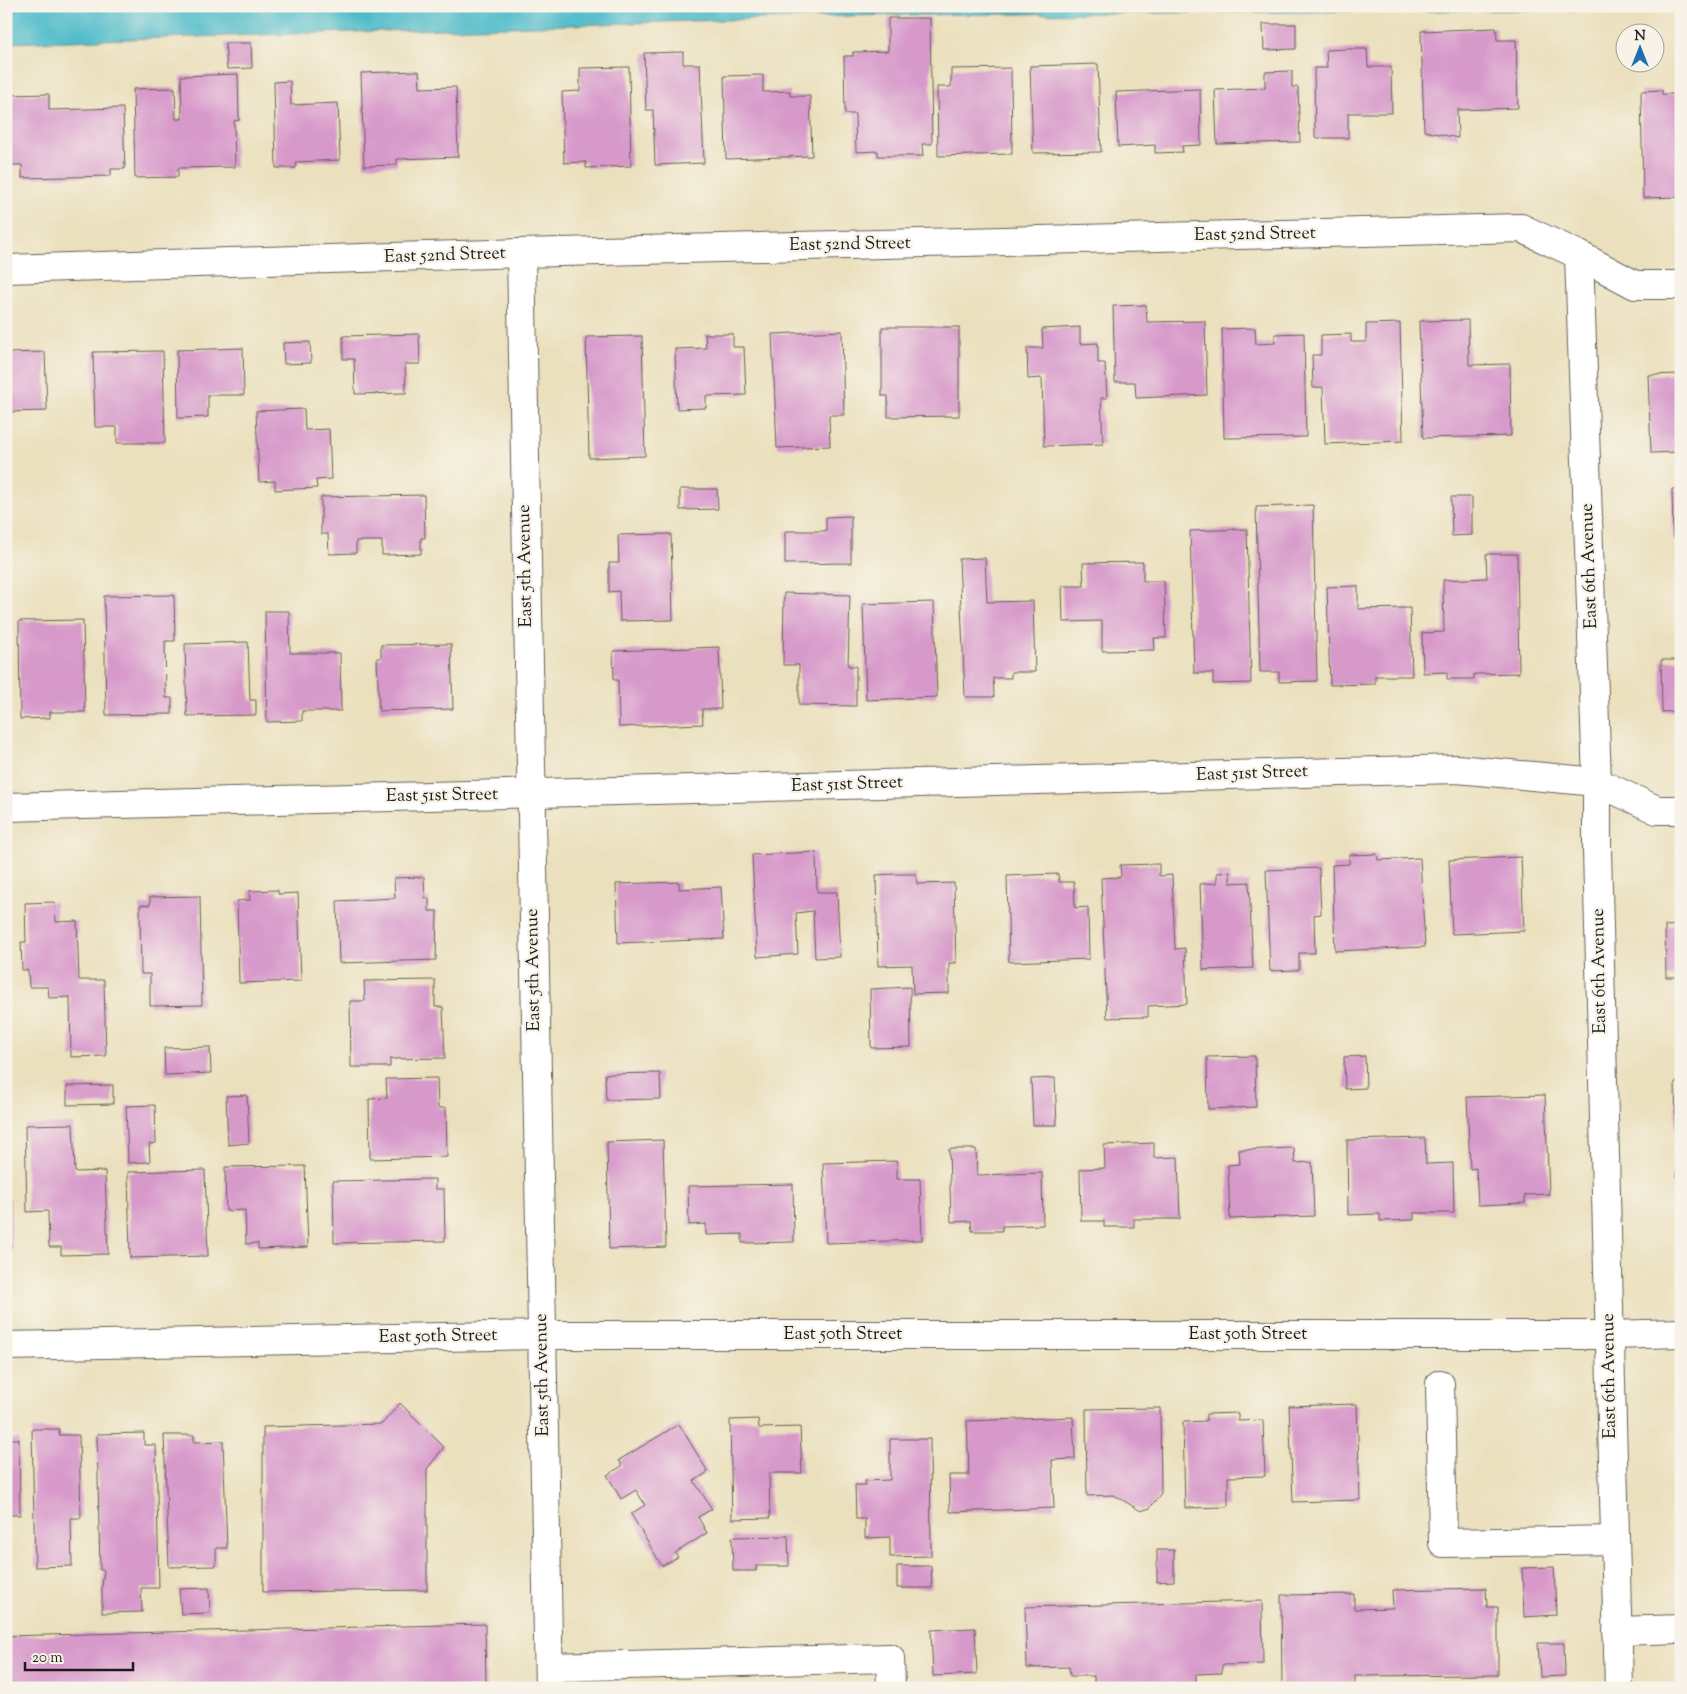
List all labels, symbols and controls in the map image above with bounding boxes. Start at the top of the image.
north arrow [1614,22,1664,72]
text: N [1634,27,1646,47]
street label: East 52nd Street [1194,221,1316,249]
street label: East 52nd Street [789,231,911,259]
street label: East 52nd Street [384,241,506,271]
street label: East 6th Avenue [1575,503,1605,629]
street label: East 5th Avenue [512,504,540,628]
street label: East 51st Street [1196,759,1308,789]
street label: East 51st Street [791,770,903,800]
street label: East 51st Street [386,782,498,810]
street label: East 5th Avenue [520,908,548,1032]
street label: East 6th Avenue [1586,908,1614,1034]
street label: East 5th Avenue [529,1313,557,1437]
street label: East 6th Avenue [1596,1313,1624,1439]
street label: East 50th Street [784,1322,902,1348]
street label: East 50th Street [1189,1322,1307,1348]
street label: East 50th Street [378,1323,498,1351]
scale bar [25,1639,132,1671]
text: 20 m [32,1648,63,1669]

